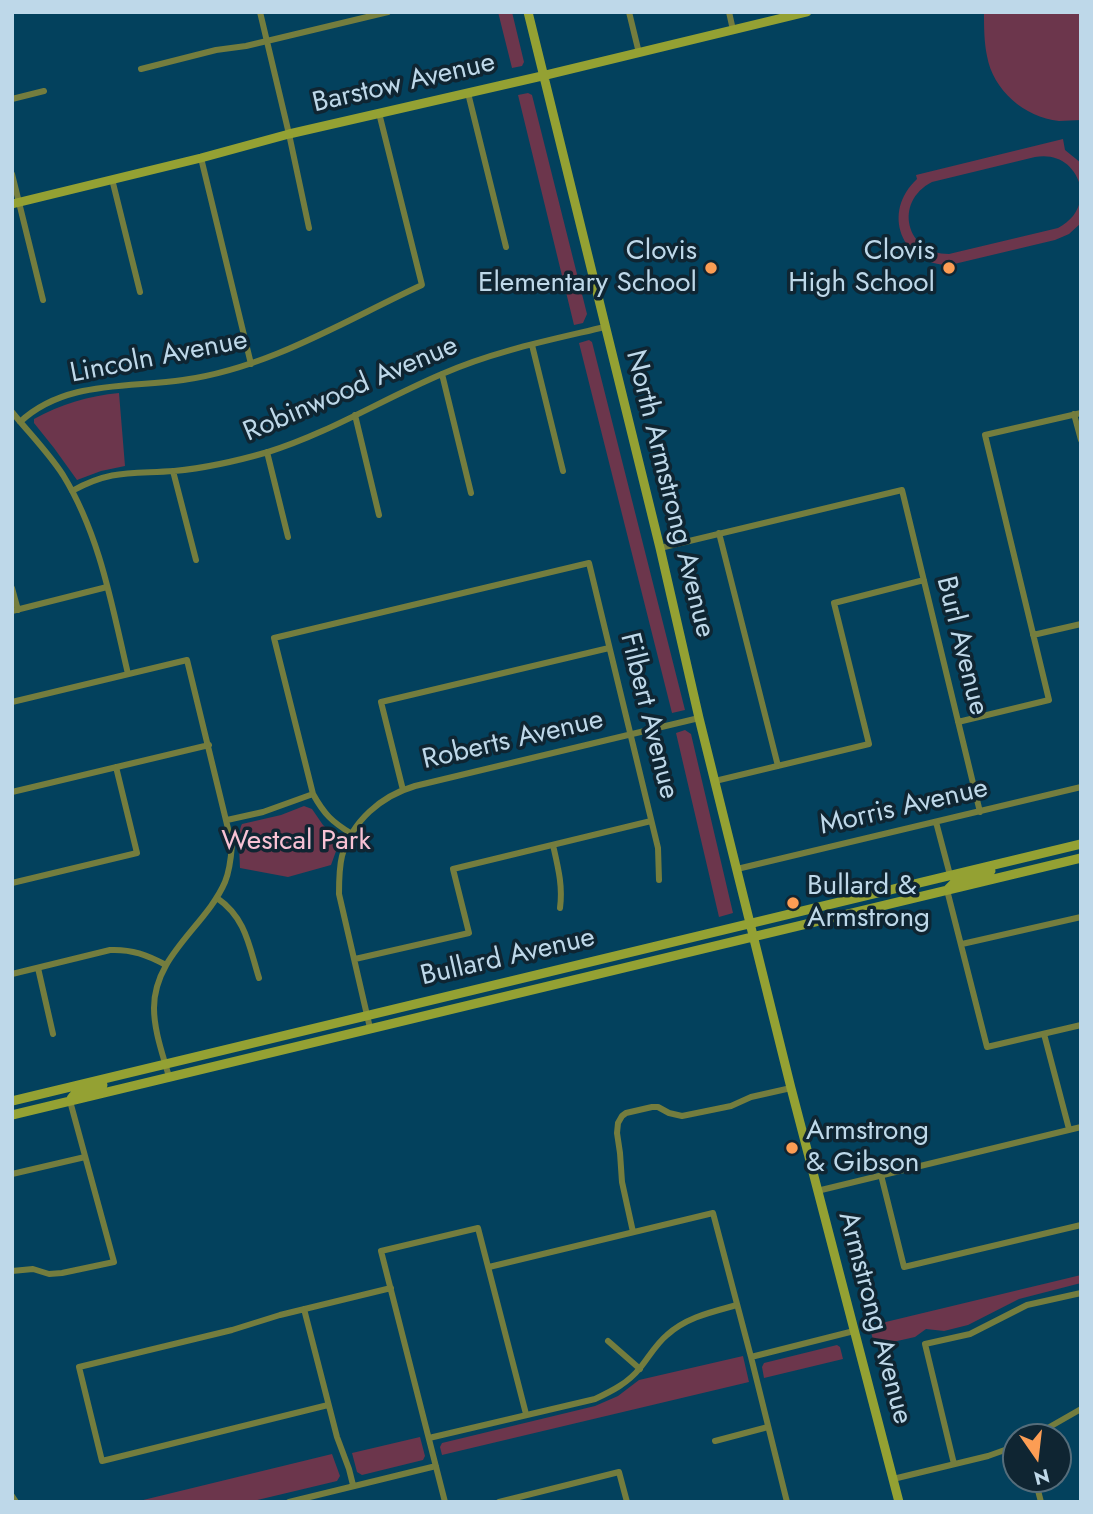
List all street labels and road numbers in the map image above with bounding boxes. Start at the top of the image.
street label: Barstow Avenue [309,47,499,121]
street label: Lincoln Avenue [67,324,251,392]
street label: Robinwood Avenue [239,330,463,450]
street label: North Armstrong Avenue [617,347,721,641]
street label: Burl Avenue [928,573,994,719]
street label: Filbert Avenue [611,629,685,803]
street label: Roberts Avenue [419,704,607,778]
street label: Morris Avenue [817,772,991,844]
street label: Bullard Avenue [418,922,598,994]
street label: Armstrong Avenue [829,1208,919,1428]

